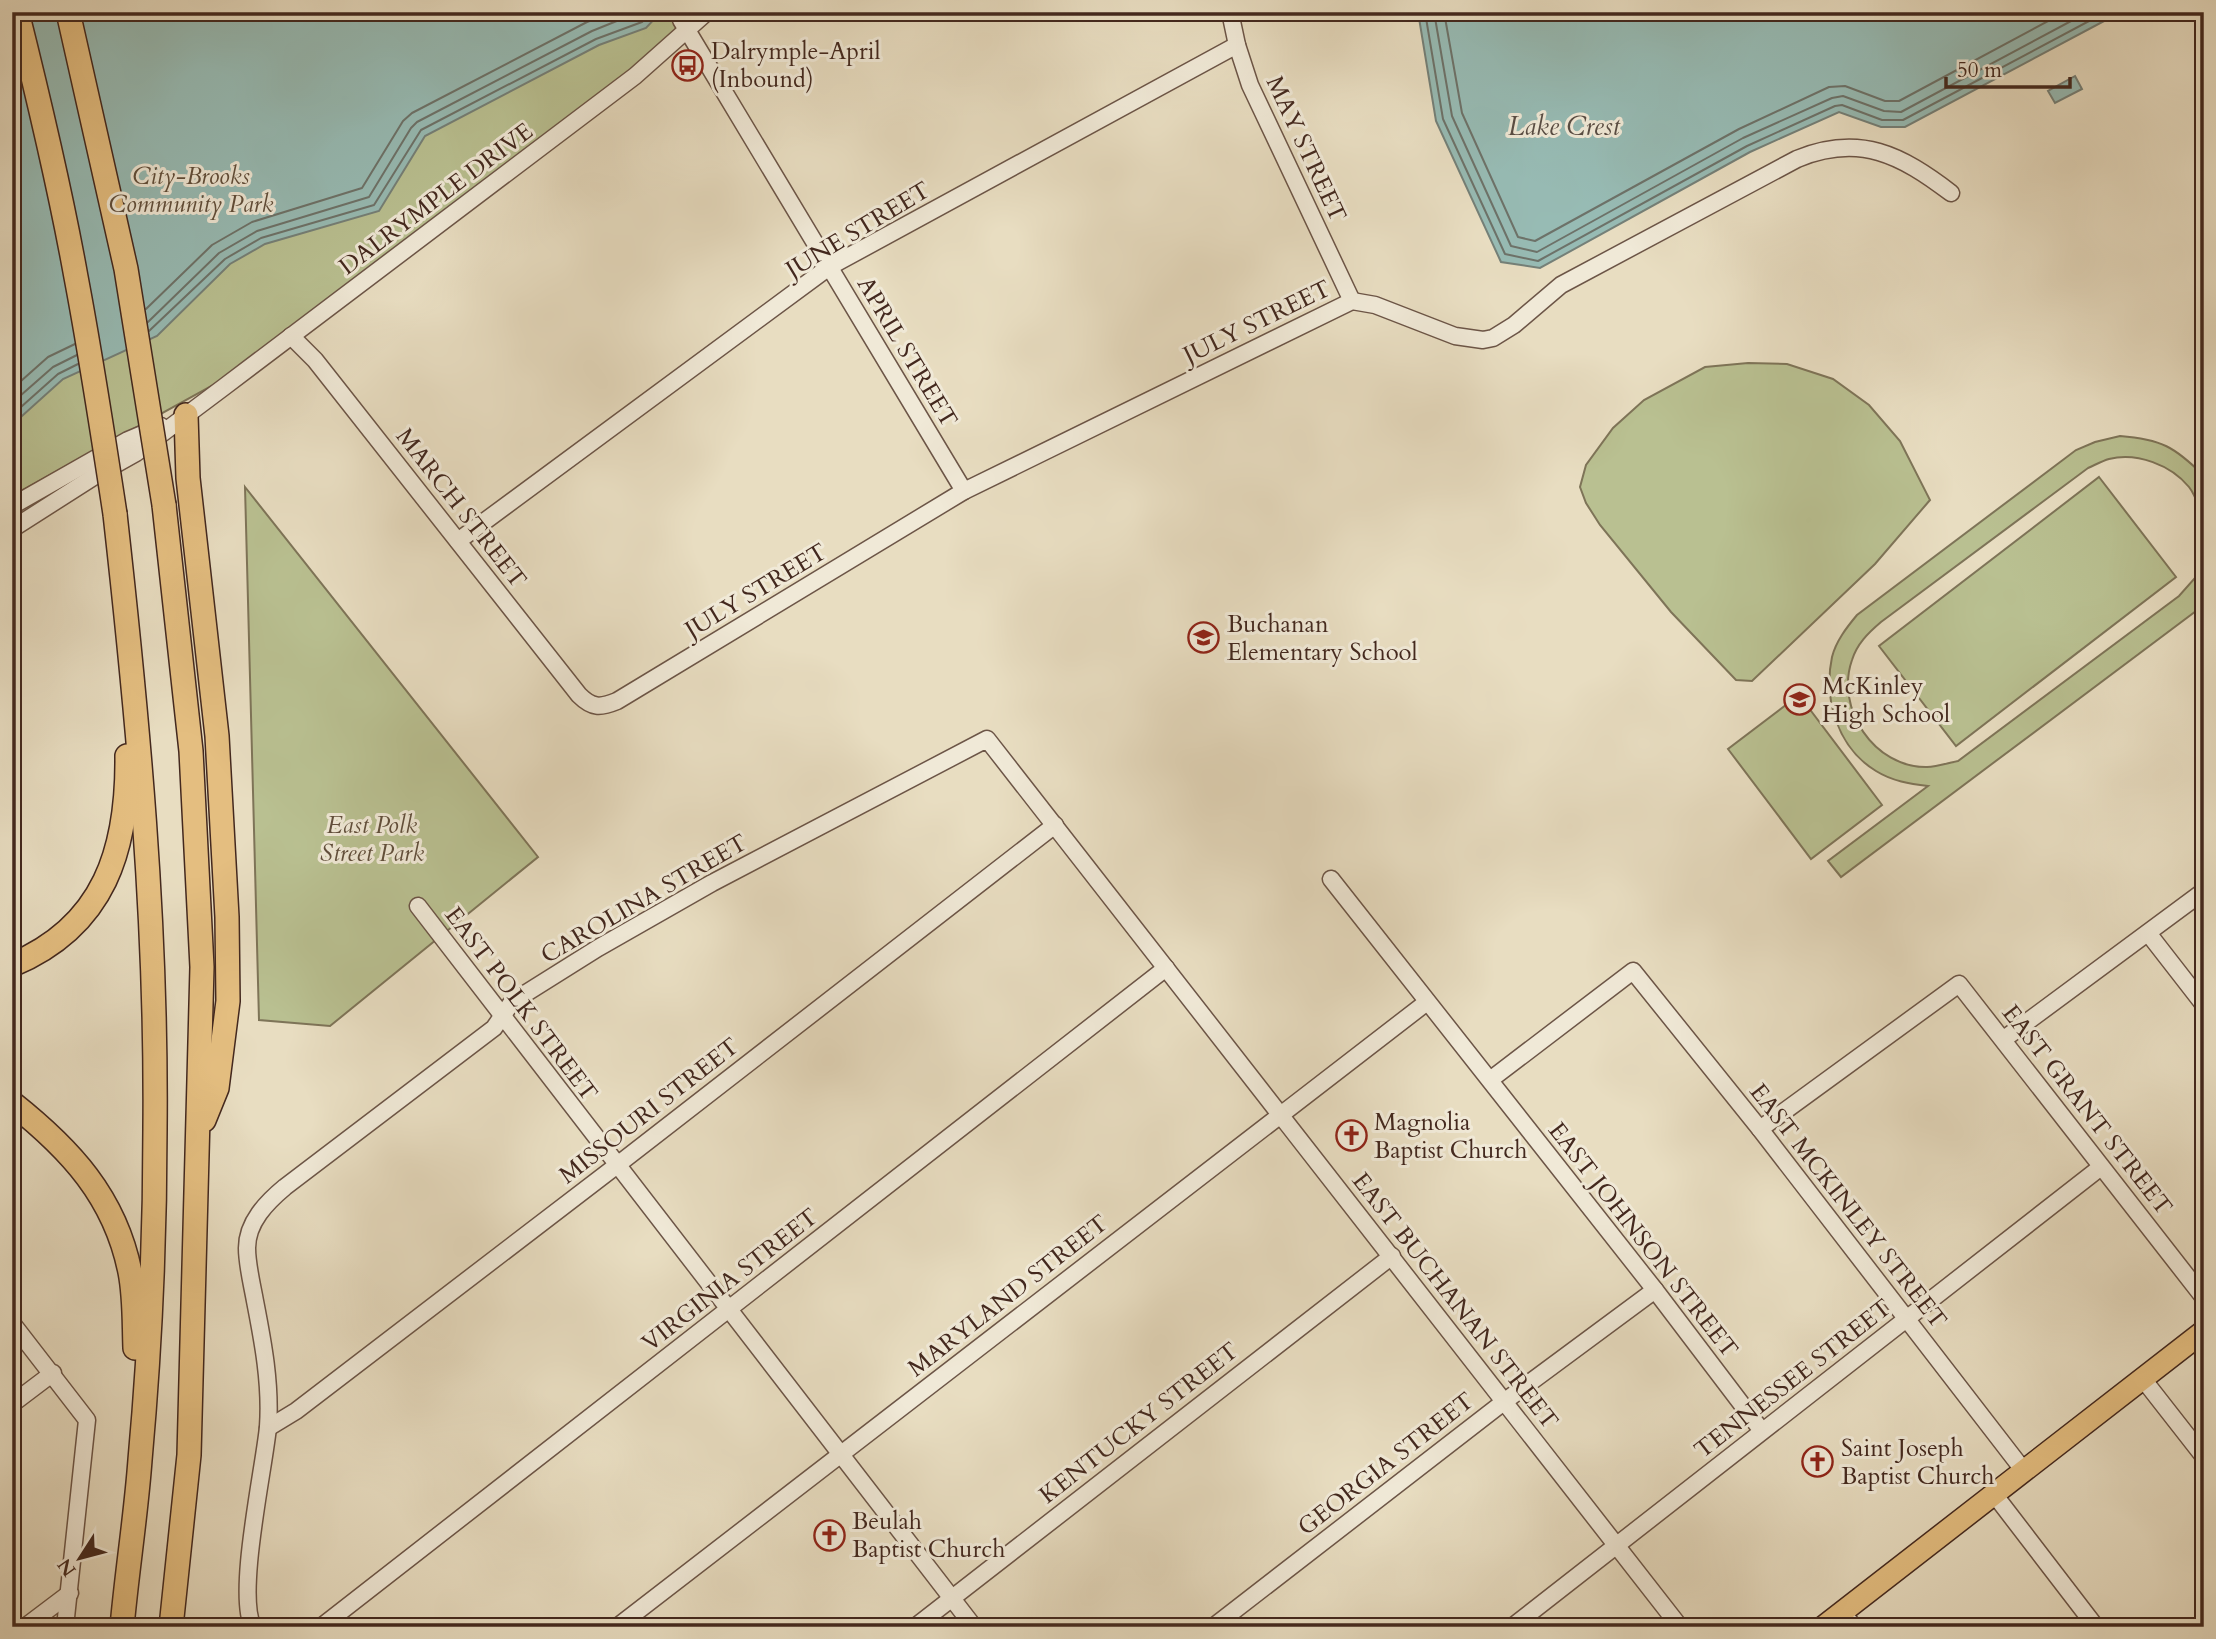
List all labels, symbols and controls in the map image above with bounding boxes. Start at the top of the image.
place label: Dalrymple-April (Inbound) [711,35,881,96]
scale bar [1946,46,2071,90]
bus stop icon: Dalrymple-April (Inbound) [671,48,705,82]
text: 50 m [1957,56,2002,85]
street label: MAY STREET [1258,71,1354,227]
water label: Lake Crest [1508,109,1621,144]
street label: DALRYMPLE DRIVE [332,115,540,283]
park label: City-Brooks Community Park [109,160,274,221]
street label: JUNE STREET [777,174,936,288]
street label: APRIL STREET [849,270,965,434]
street label: JULY STREET [1175,272,1336,373]
street label: MARCH STREET [388,421,534,595]
street label: JULY STREET [676,536,833,648]
place label: Buchanan Elementary School [1227,608,1418,669]
school or university icon: Buchanan Elementary School [1187,621,1221,655]
place label: McKinley High School [1822,670,1950,731]
school or university icon: McKinley High School [1782,683,1816,717]
park label: East Polk Street Park [320,809,424,870]
street label: CAROLINA STREET [535,826,753,972]
street label: EAST POLK STREET [437,900,605,1108]
street label: EAST GRANT STREET [1994,998,2180,1222]
street label: MISSOURI STREET [552,1030,746,1192]
street label: EAST MCKINLEY STREET [1742,1077,1954,1335]
place label: Magnolia Baptist Church [1374,1106,1527,1167]
street label: EAST JOHNSON STREET [1541,1115,1745,1365]
church icon: Magnolia Baptist Church [1334,1119,1368,1153]
street label: EAST BUCHANAN STREET [1344,1166,1566,1436]
street label: VIRGINIA STREET [635,1201,825,1359]
street label: MARYLAND STREET [901,1207,1115,1385]
street label: TENNESSEE STREET [1688,1292,1898,1466]
street label: KENTUCKY STREET [1033,1335,1245,1511]
street label: GEORGIA STREET [1291,1385,1481,1543]
place label: Saint Joseph Baptist Church [1841,1432,1994,1493]
church icon: Saint Joseph Baptist Church [1801,1445,1835,1479]
place label: Beulah Baptist Church [852,1505,1005,1566]
church icon: Beulah Baptist Church [812,1518,846,1552]
north arrow [46,1524,116,1594]
text: N [51,1553,82,1582]

